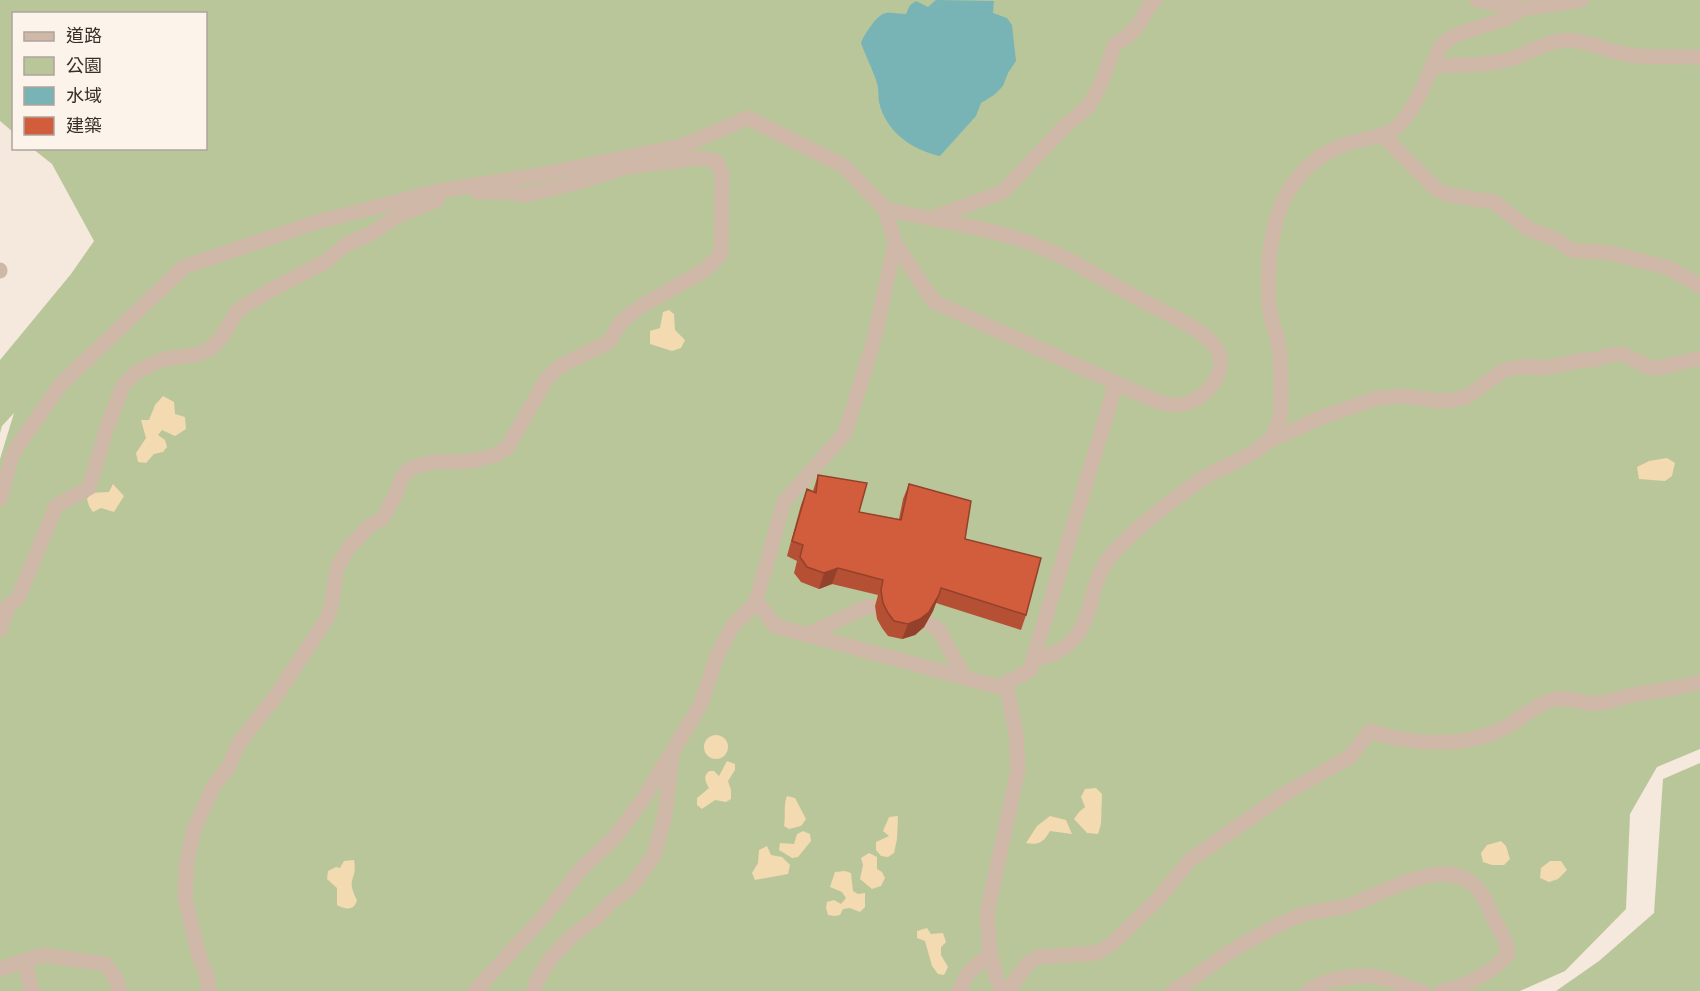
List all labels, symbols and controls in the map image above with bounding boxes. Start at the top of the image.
legend [12,12,207,150]
text: 道路 [66,26,102,47]
text: 公園 [66,56,102,77]
text: 水域 [66,86,102,107]
text: 建築 [66,116,102,137]

